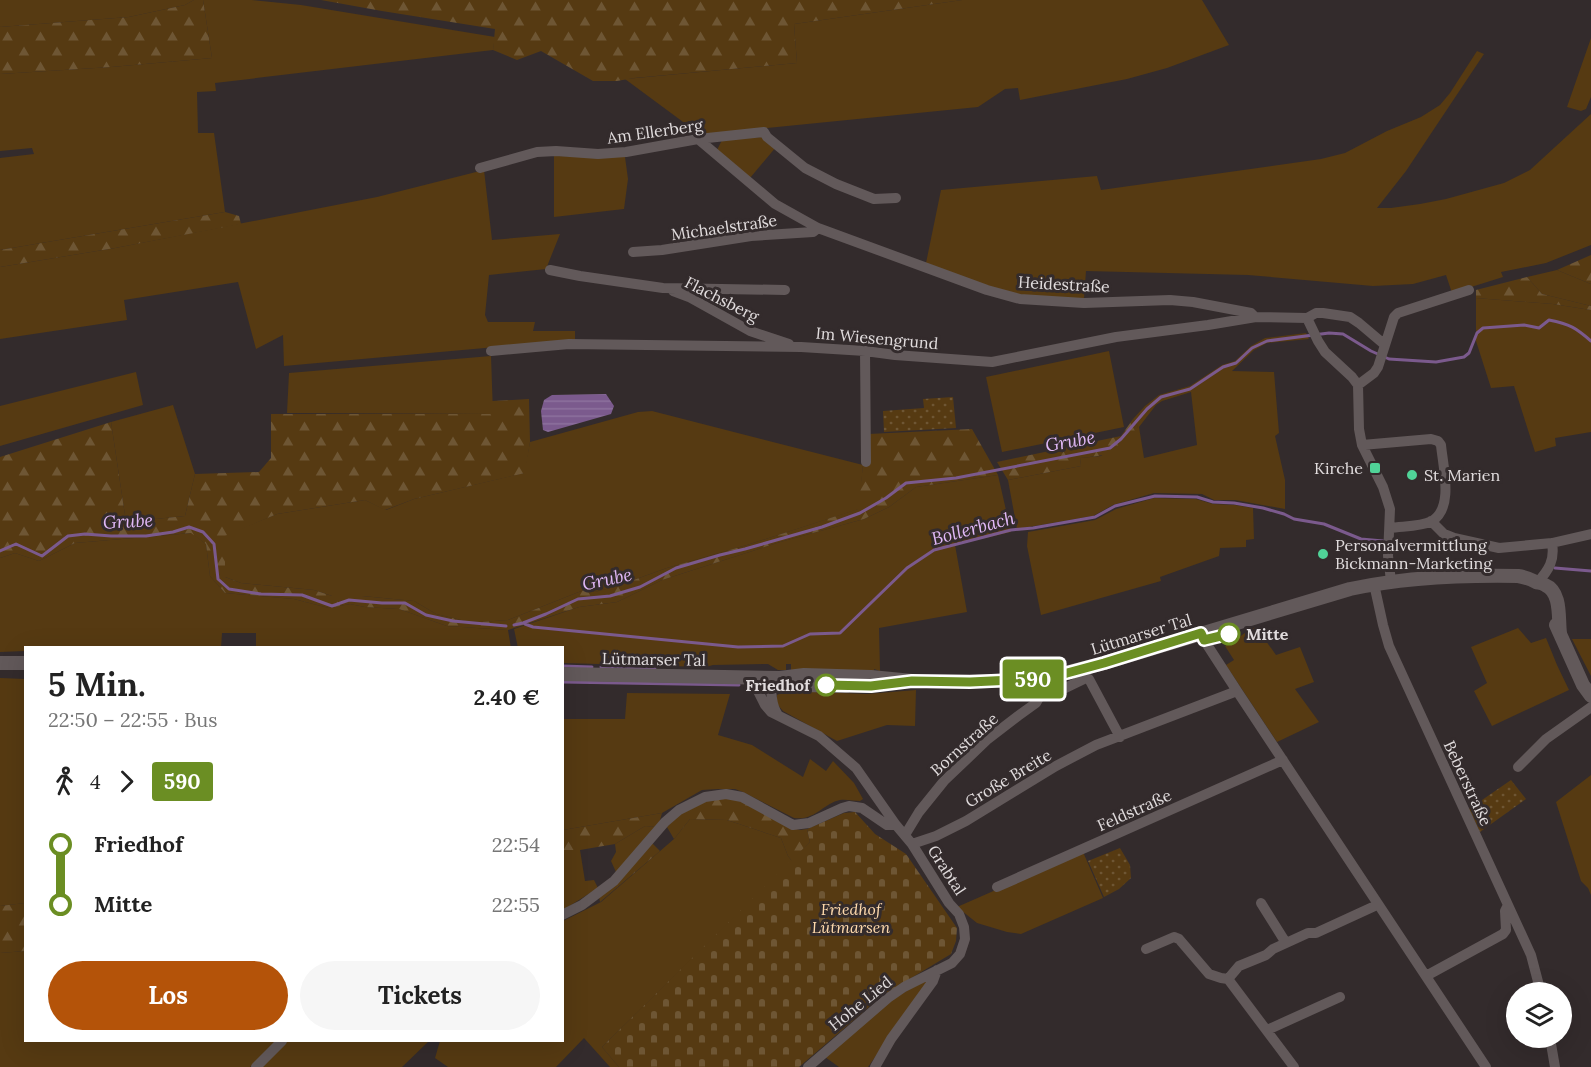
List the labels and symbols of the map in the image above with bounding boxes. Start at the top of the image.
street label: Am Ellerberg [605,114,705,148]
street label: Michaelstraße [670,210,779,244]
street label: Flachsberg [682,272,763,327]
street label: Heidestraße [1018,272,1111,296]
street label: Im Wiesengrund [815,323,940,353]
water label: Grube [1043,425,1097,457]
place label: Kirche [1314,458,1363,478]
marker: Kirche [1368,461,1382,475]
place label: St. Marien [1424,465,1500,485]
marker: St. Marien [1405,468,1419,482]
water label: Bollerbach [929,506,1018,550]
water label: Grube [102,508,154,534]
place label: Personalvermittlung Bickmann-Marketing [1335,535,1493,573]
marker: Personalvermittlung Bickmann-Marketing [1316,547,1330,561]
water label: Grube [580,563,634,595]
street label: Lütmarser Tal [1088,609,1194,659]
marker: Mitte [1218,623,1240,645]
place label: Mitte [1246,624,1289,644]
street label: Lütmarser Tal [602,648,706,670]
line badge: 590 [998,660,1068,698]
marker: Friedhof [815,674,837,696]
place label: Friedhof [745,675,811,695]
street label: Bornstraße [926,708,1002,780]
street label: Beberstraße [1440,737,1497,829]
street label: Große Breite [961,744,1055,812]
street label: Feldstraße [1094,785,1175,835]
street label: Grabtal [924,841,970,899]
park label: Friedhof Lütmarsen [812,899,891,937]
street label: Hohe Lied [824,971,896,1035]

